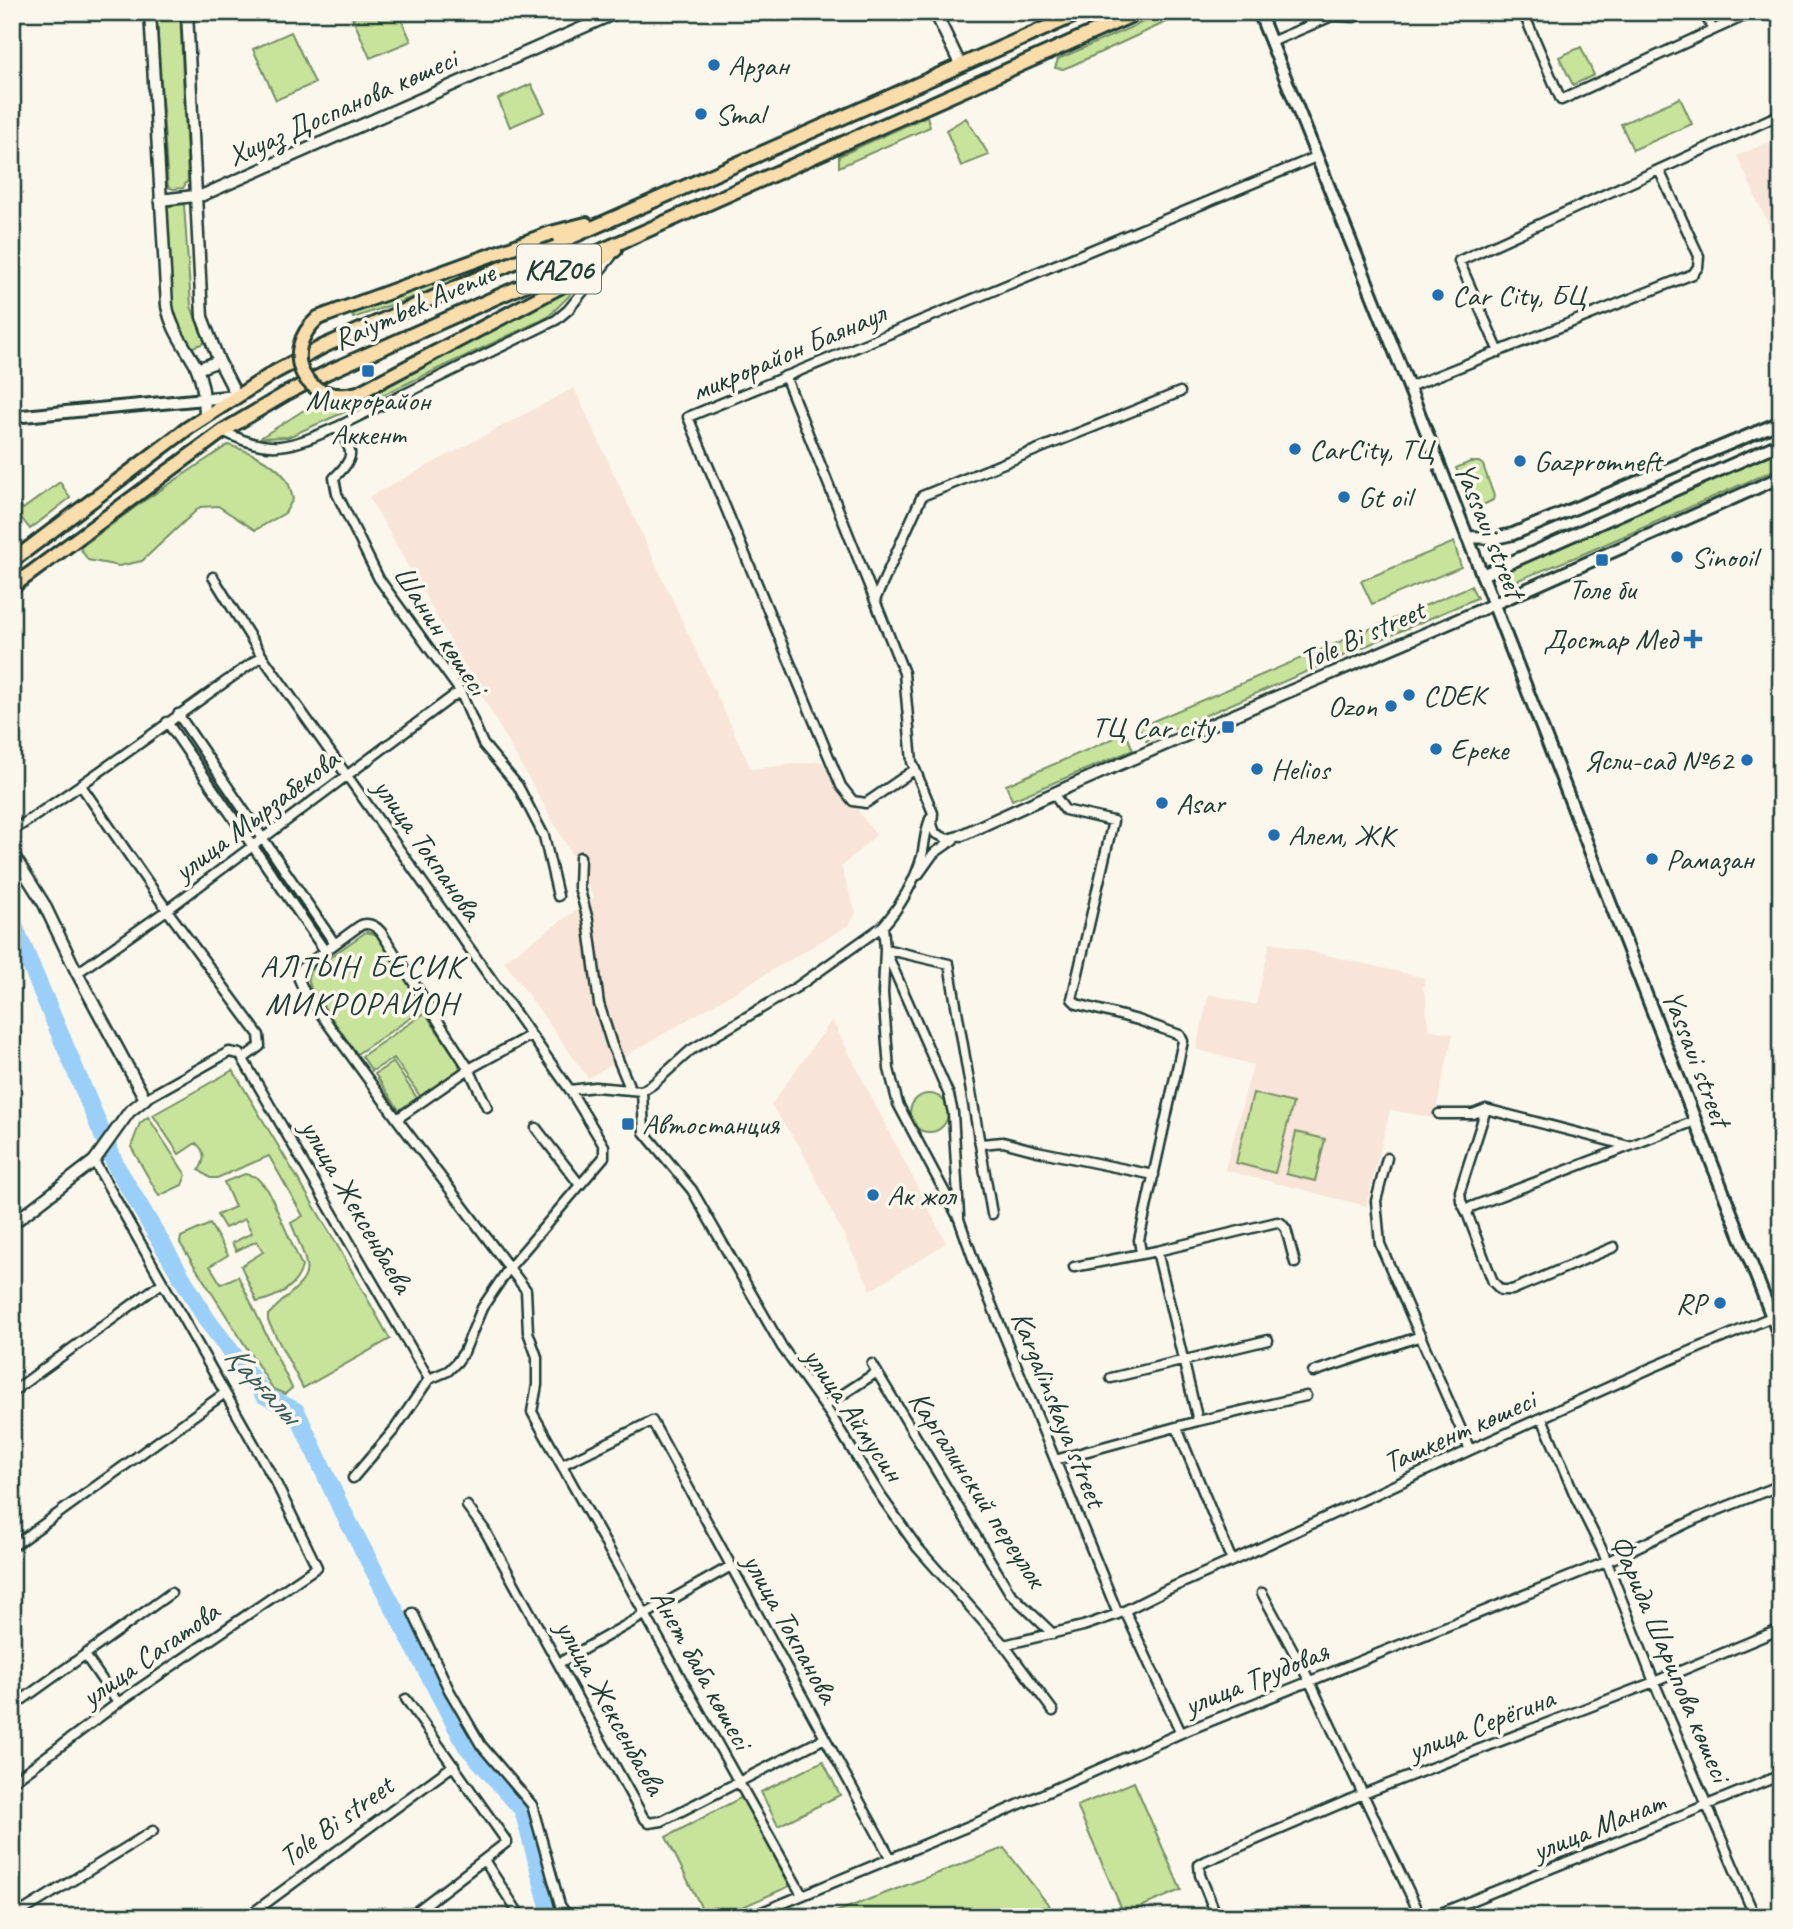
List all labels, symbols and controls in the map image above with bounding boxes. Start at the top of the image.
street label: Хиуаз Доспанова көшесі [221,38,466,175]
place label: Арзан [728,46,791,84]
marker: Арзан [706,57,722,73]
place label: Smal [715,95,769,133]
marker: Smal [693,106,709,122]
road number: KАZ06 [517,244,601,294]
street label: Raiymbek Avenue [327,253,503,359]
place label: Car City, БЦ [1452,276,1588,314]
marker: Car City, БЦ [1430,287,1446,303]
street label: микрорайон Баянаул [685,293,893,410]
marker: Микрорайон Аккент [360,363,376,379]
place label: Микрорайон Аккент [306,381,432,453]
place label: CarCity, ТЦ [1309,430,1436,468]
marker: CarCity, ТЦ [1287,441,1303,457]
place label: Gazpromneft [1534,442,1664,480]
marker: Gazpromneft [1512,453,1528,469]
street label: Yassaui street [1446,457,1536,607]
place label: Gt oil [1358,478,1416,516]
marker: Gt oil [1336,489,1352,505]
place label: Sinooil [1691,538,1762,576]
marker: Sinooil [1669,549,1685,565]
marker: Толе би [1594,552,1610,568]
street label: Шанин көшесі [385,558,499,705]
place label: Толе би [1569,570,1638,608]
street label: Tole Bi street [1294,589,1433,679]
place label: Достар Мед [1543,620,1679,658]
marker: Достар Мед [1683,629,1703,649]
place label: CDEK [1423,676,1490,714]
place label: Ozon [1328,687,1377,725]
marker: CDEK [1401,687,1417,703]
marker: Ozon [1383,698,1399,714]
place label: ТЦ Car city [1092,708,1217,746]
marker: ТЦ Car city [1220,719,1236,735]
place label: Ереке [1450,730,1510,768]
street label: улица Мырзабекова [164,739,348,891]
marker: Ереке [1428,741,1444,757]
place label: Ясли-сад №62 [1584,741,1735,779]
place label: Helios [1271,750,1332,788]
marker: Ясли-сад №62 [1739,752,1755,768]
marker: Helios [1249,761,1265,777]
street label: улица Токпанова [364,769,492,929]
place label: Asar [1176,784,1227,822]
marker: Asar [1154,795,1170,811]
place label: Алем, ЖК [1288,816,1399,854]
marker: Алем, ЖК [1266,827,1282,843]
place label: Рамазан [1666,840,1756,878]
marker: Рамазан [1644,851,1660,867]
district label: АЛТЫН БЕСИК МИКРОРАЙОН [260,946,468,1024]
street label: Yassaui street [1654,984,1742,1135]
place label: Автостанция [642,1105,780,1143]
street label: улица Жексенбаева [291,1110,423,1301]
marker: Автостанция [620,1116,636,1132]
place label: Ак жол [887,1176,957,1214]
marker: Ак жол [865,1187,881,1203]
place label: RP [1676,1284,1710,1322]
marker: RP [1712,1295,1728,1311]
street label: Kargalinskaya street [1002,1305,1117,1515]
water label: Қарғалы [216,1336,313,1436]
street label: улица Аймусин [794,1338,914,1491]
street label: Ташкент көшесі [1377,1379,1544,1481]
street label: Каргалинский переулок [900,1384,1057,1597]
street label: Фарида Шарипова көшесі [1602,1529,1742,1790]
street label: улица Токпанова [733,1545,849,1711]
street label: Анет баба көшесі [642,1582,763,1759]
street label: улица Сагатова [72,1591,228,1717]
street label: улица Жексенбаева [546,1611,676,1803]
street label: улица Трудовая [1176,1631,1335,1725]
street label: улица Серёгина [1401,1678,1561,1770]
street label: Tole Bi street [271,1765,403,1875]
street label: улица Манат [1524,1781,1672,1870]

